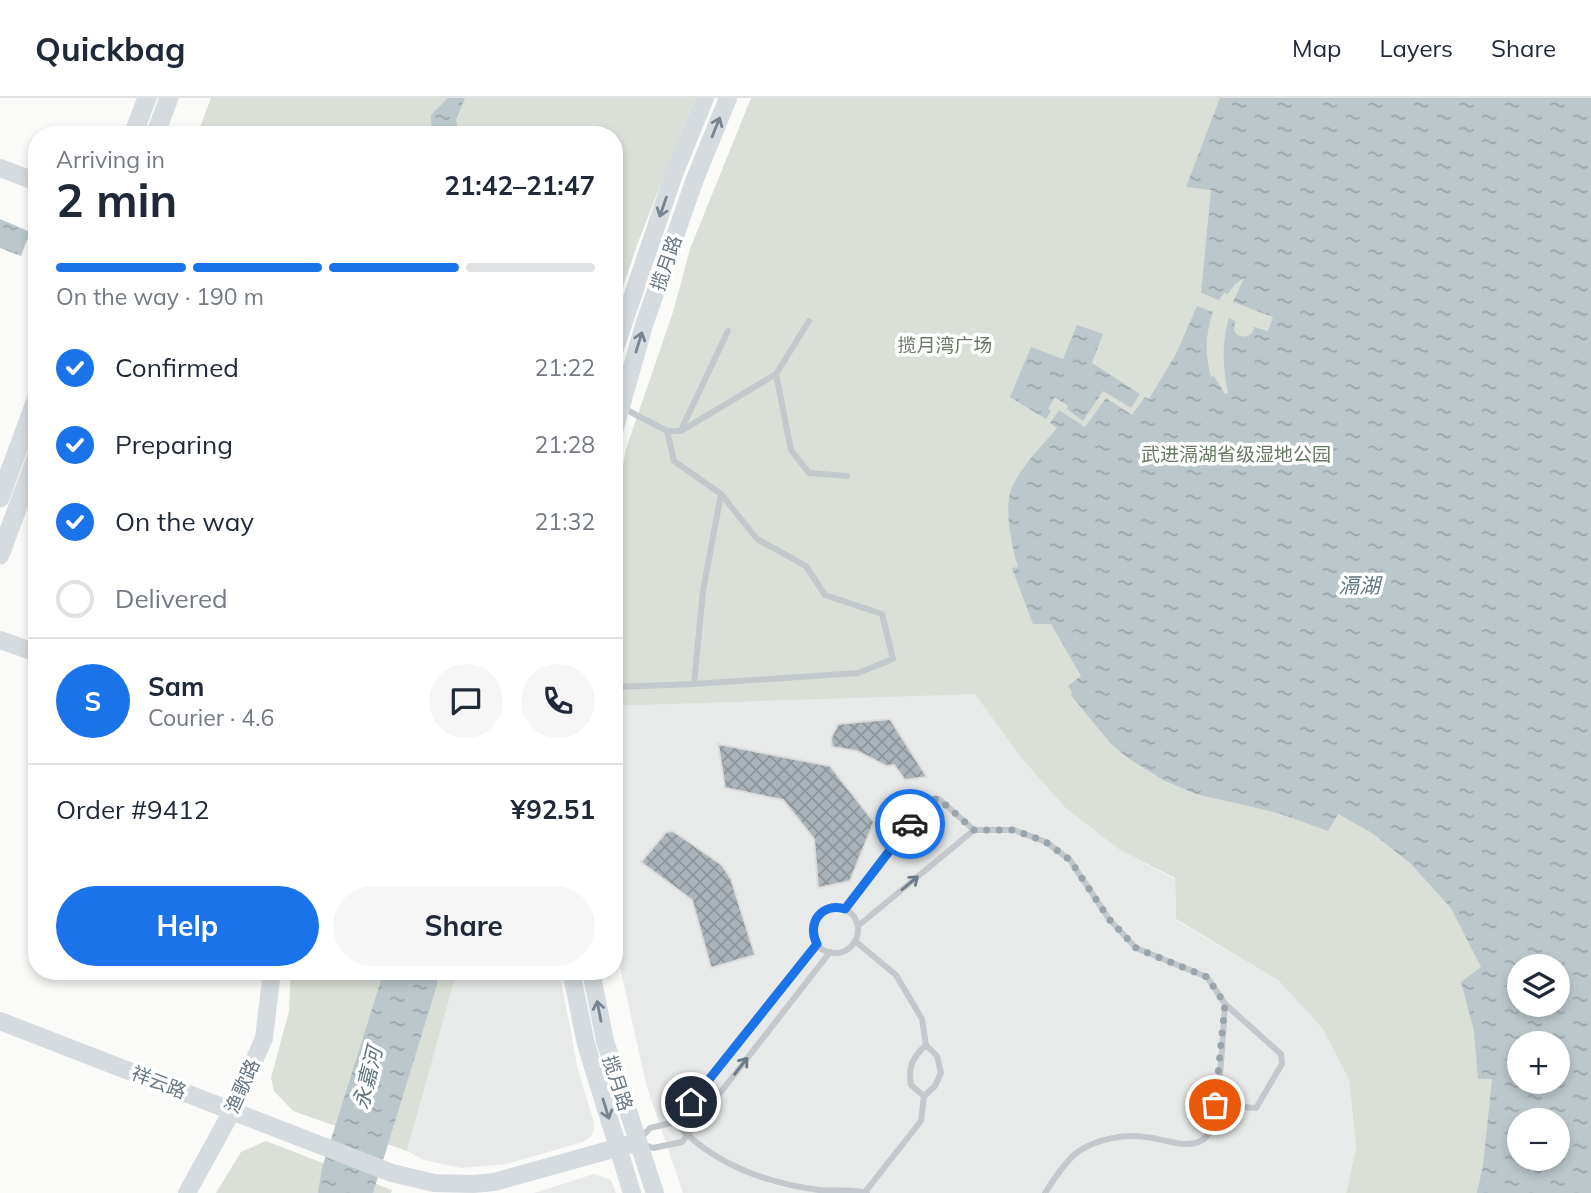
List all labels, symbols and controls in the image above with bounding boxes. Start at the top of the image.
text: Quickbag [35,28,186,69]
text: Map [1292,33,1341,63]
text: Layers [1379,33,1453,63]
text: Share [1491,33,1556,63]
one-way arrow [710,117,723,139]
text: Arriving in [56,145,165,174]
text: 21:42–21:47 [444,169,595,202]
text: 2 min [56,171,177,229]
one-way arrow [656,196,668,218]
street label: 揽月路 [645,232,687,294]
text: On the way · 190 m [56,282,264,311]
one-way arrow [634,331,647,353]
park label: 揽月湾广场 [897,333,993,357]
icon: check [56,349,94,387]
text: Confirmed [115,351,239,384]
text: 21:22 [535,353,595,382]
icon: check [56,426,94,464]
text: Preparing [115,428,233,461]
text: 21:28 [535,430,595,459]
park label: 武进滆湖省级湿地公园 [1141,442,1331,466]
icon: check [56,503,94,541]
text: On the way [115,505,254,538]
text: 21:32 [535,507,595,536]
water label: 滆湖 [1338,572,1383,598]
text: Delivered [115,582,228,615]
button: chat [429,664,503,738]
button: phone [521,664,595,738]
text: Sam [148,670,204,703]
text: S [85,685,101,718]
text: Courier · 4.6 [148,703,274,732]
courier [875,789,945,859]
text: Order #9412 [56,793,209,826]
text: ¥92.51 [511,793,595,826]
icon: car [891,805,929,843]
one-way arrow [901,875,919,891]
button: Help [56,886,319,966]
button: Share [333,886,595,966]
map controls [1507,954,1570,1171]
button: layers [1507,954,1570,1017]
one-way arrow [592,1000,605,1023]
button: + [1507,1031,1570,1094]
water label: 永嘉河 [347,1040,388,1112]
street label: 揽月路 [598,1052,638,1114]
street label: 渔歌路 [219,1055,265,1117]
one-way arrow [733,1058,748,1076]
street label: 祥云路 [128,1061,190,1103]
pin [661,1072,721,1132]
pin [1185,1075,1245,1135]
icon: home [672,1083,710,1121]
icon: bag [1196,1086,1234,1124]
one-way arrow [600,1097,613,1119]
button: − [1507,1108,1570,1171]

